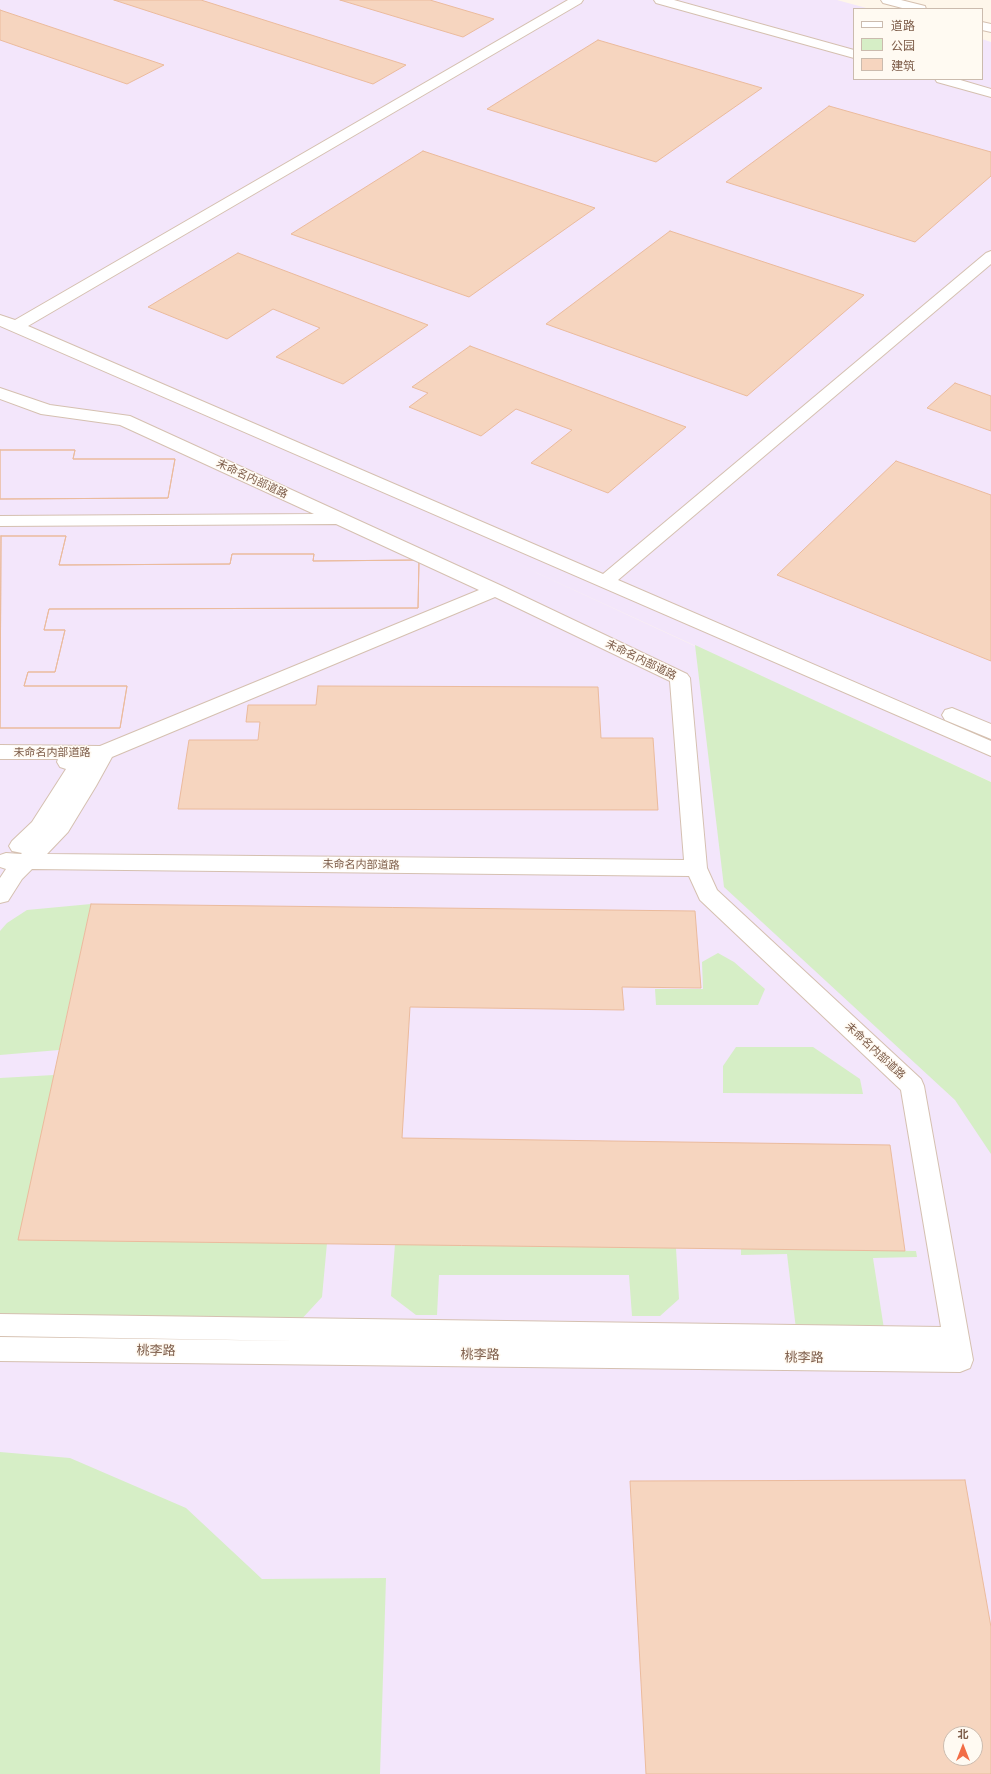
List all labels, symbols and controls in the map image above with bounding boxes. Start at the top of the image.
legend [853,8,983,80]
text: 道路 [891,19,915,33]
text: 公园 [891,39,915,53]
text: 建筑 [891,59,915,73]
street label: 未命名内部道路 [214,457,290,501]
street label: 未命名内部道路 [604,637,678,683]
street label: 未命名内部道路 [14,746,90,760]
street label: 未命名内部道路 [322,858,400,872]
street label: 未命名内部道路 [842,1020,908,1082]
street label: 桃李路 [136,1343,176,1359]
street label: 桃李路 [460,1347,500,1363]
street label: 桃李路 [784,1350,824,1366]
north arrow [943,1726,983,1766]
text: 北 [958,1728,969,1741]

